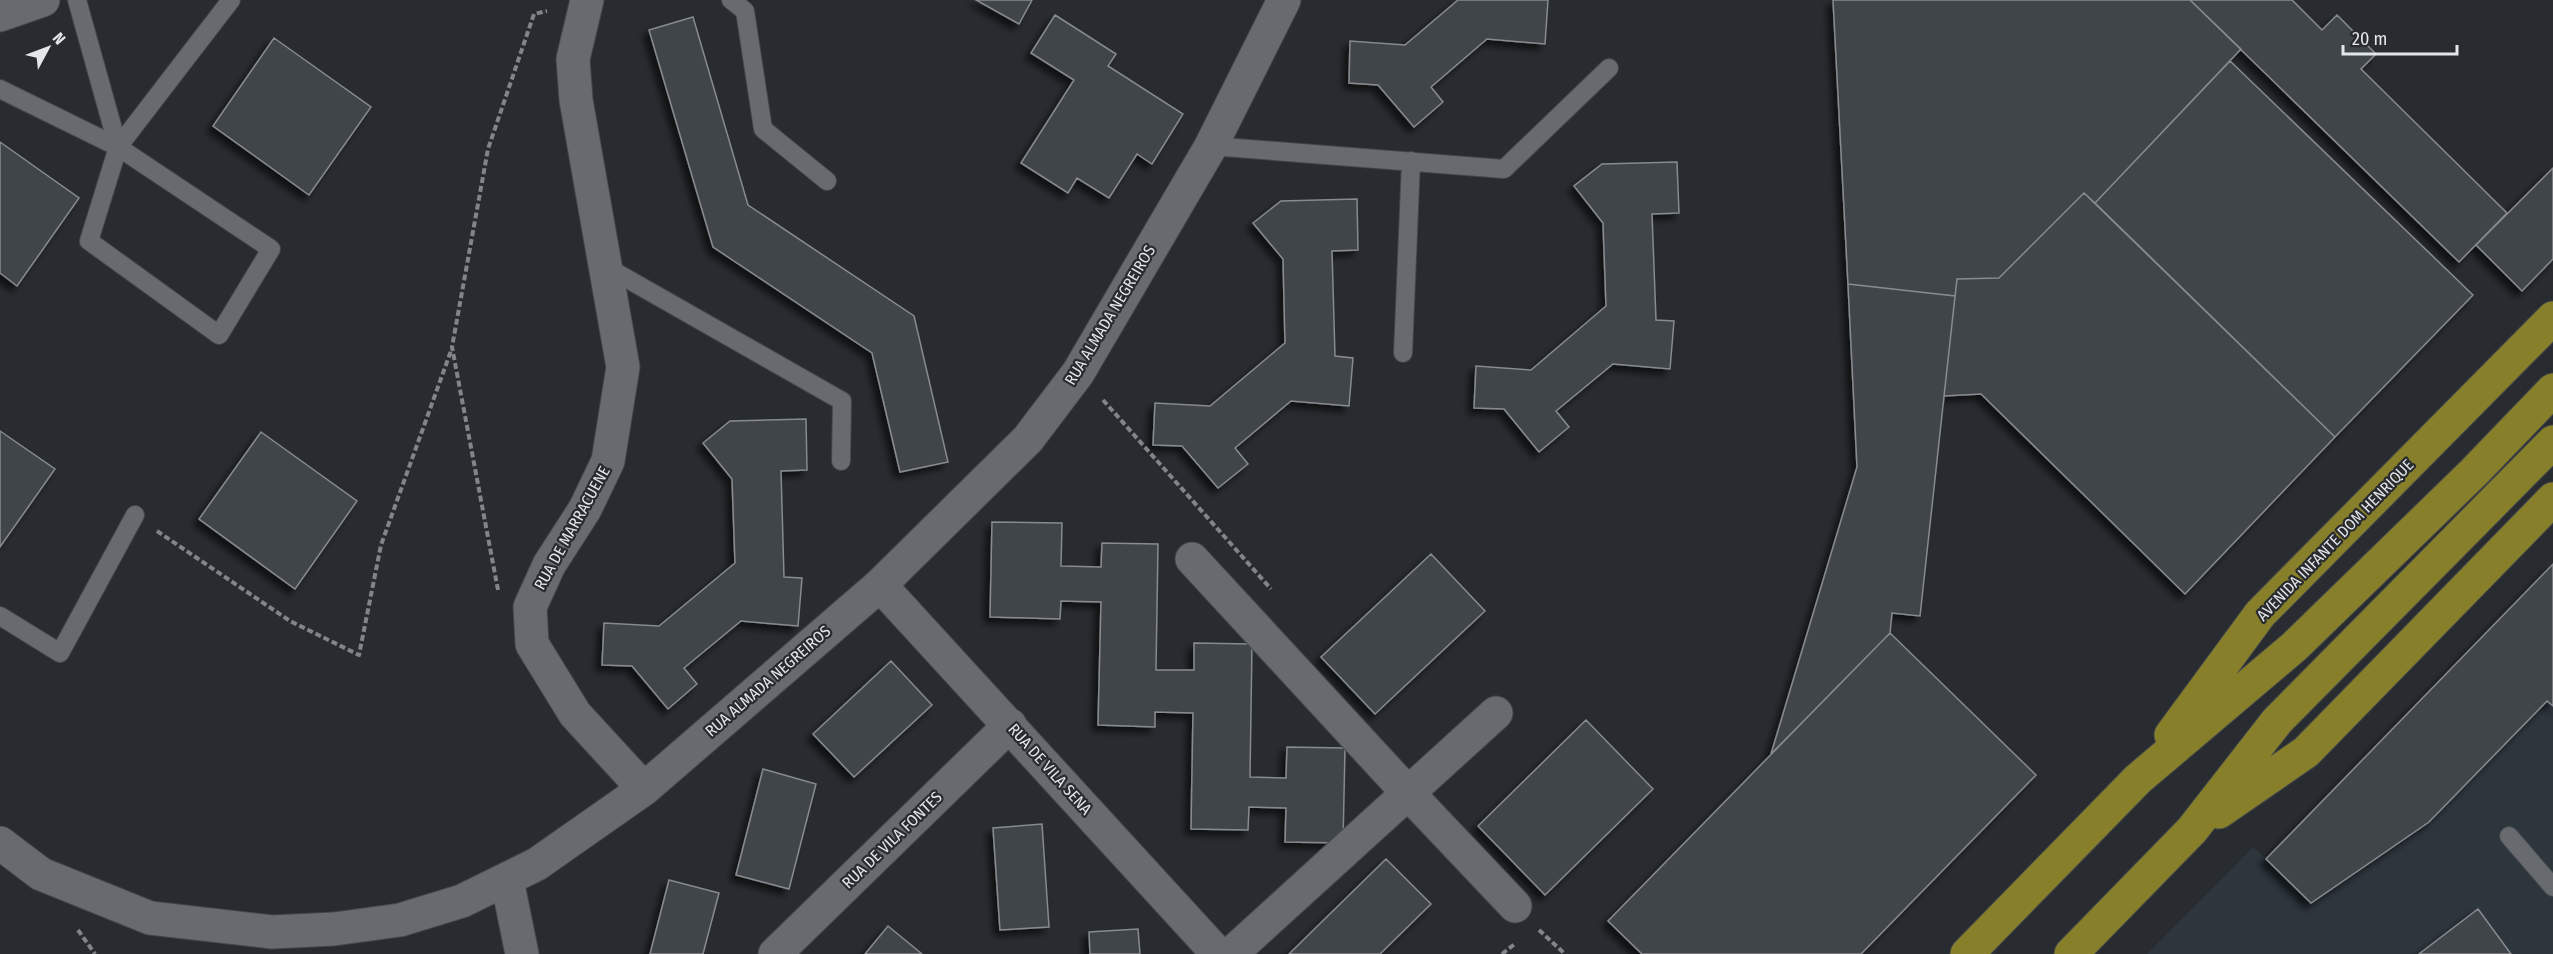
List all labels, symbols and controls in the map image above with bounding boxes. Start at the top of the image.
north arrow [18,18,78,78]
scale bar [2343,18,2457,56]
text: 20 m [2352,28,2387,50]
text: N [49,29,69,48]
street label: RUA ALMADA NEGREIROS [1061,242,1159,388]
street label: AVENIDA INFANTE DOM HENRIQUE [2253,455,2417,625]
street label: RUA DE MARRACUENE [530,463,614,593]
street label: RUA ALMADA NEGREIROS [702,621,835,741]
street label: RUA DE VILA SENA [1004,720,1096,819]
street label: RUA DE VILA FONTES [838,787,946,892]

